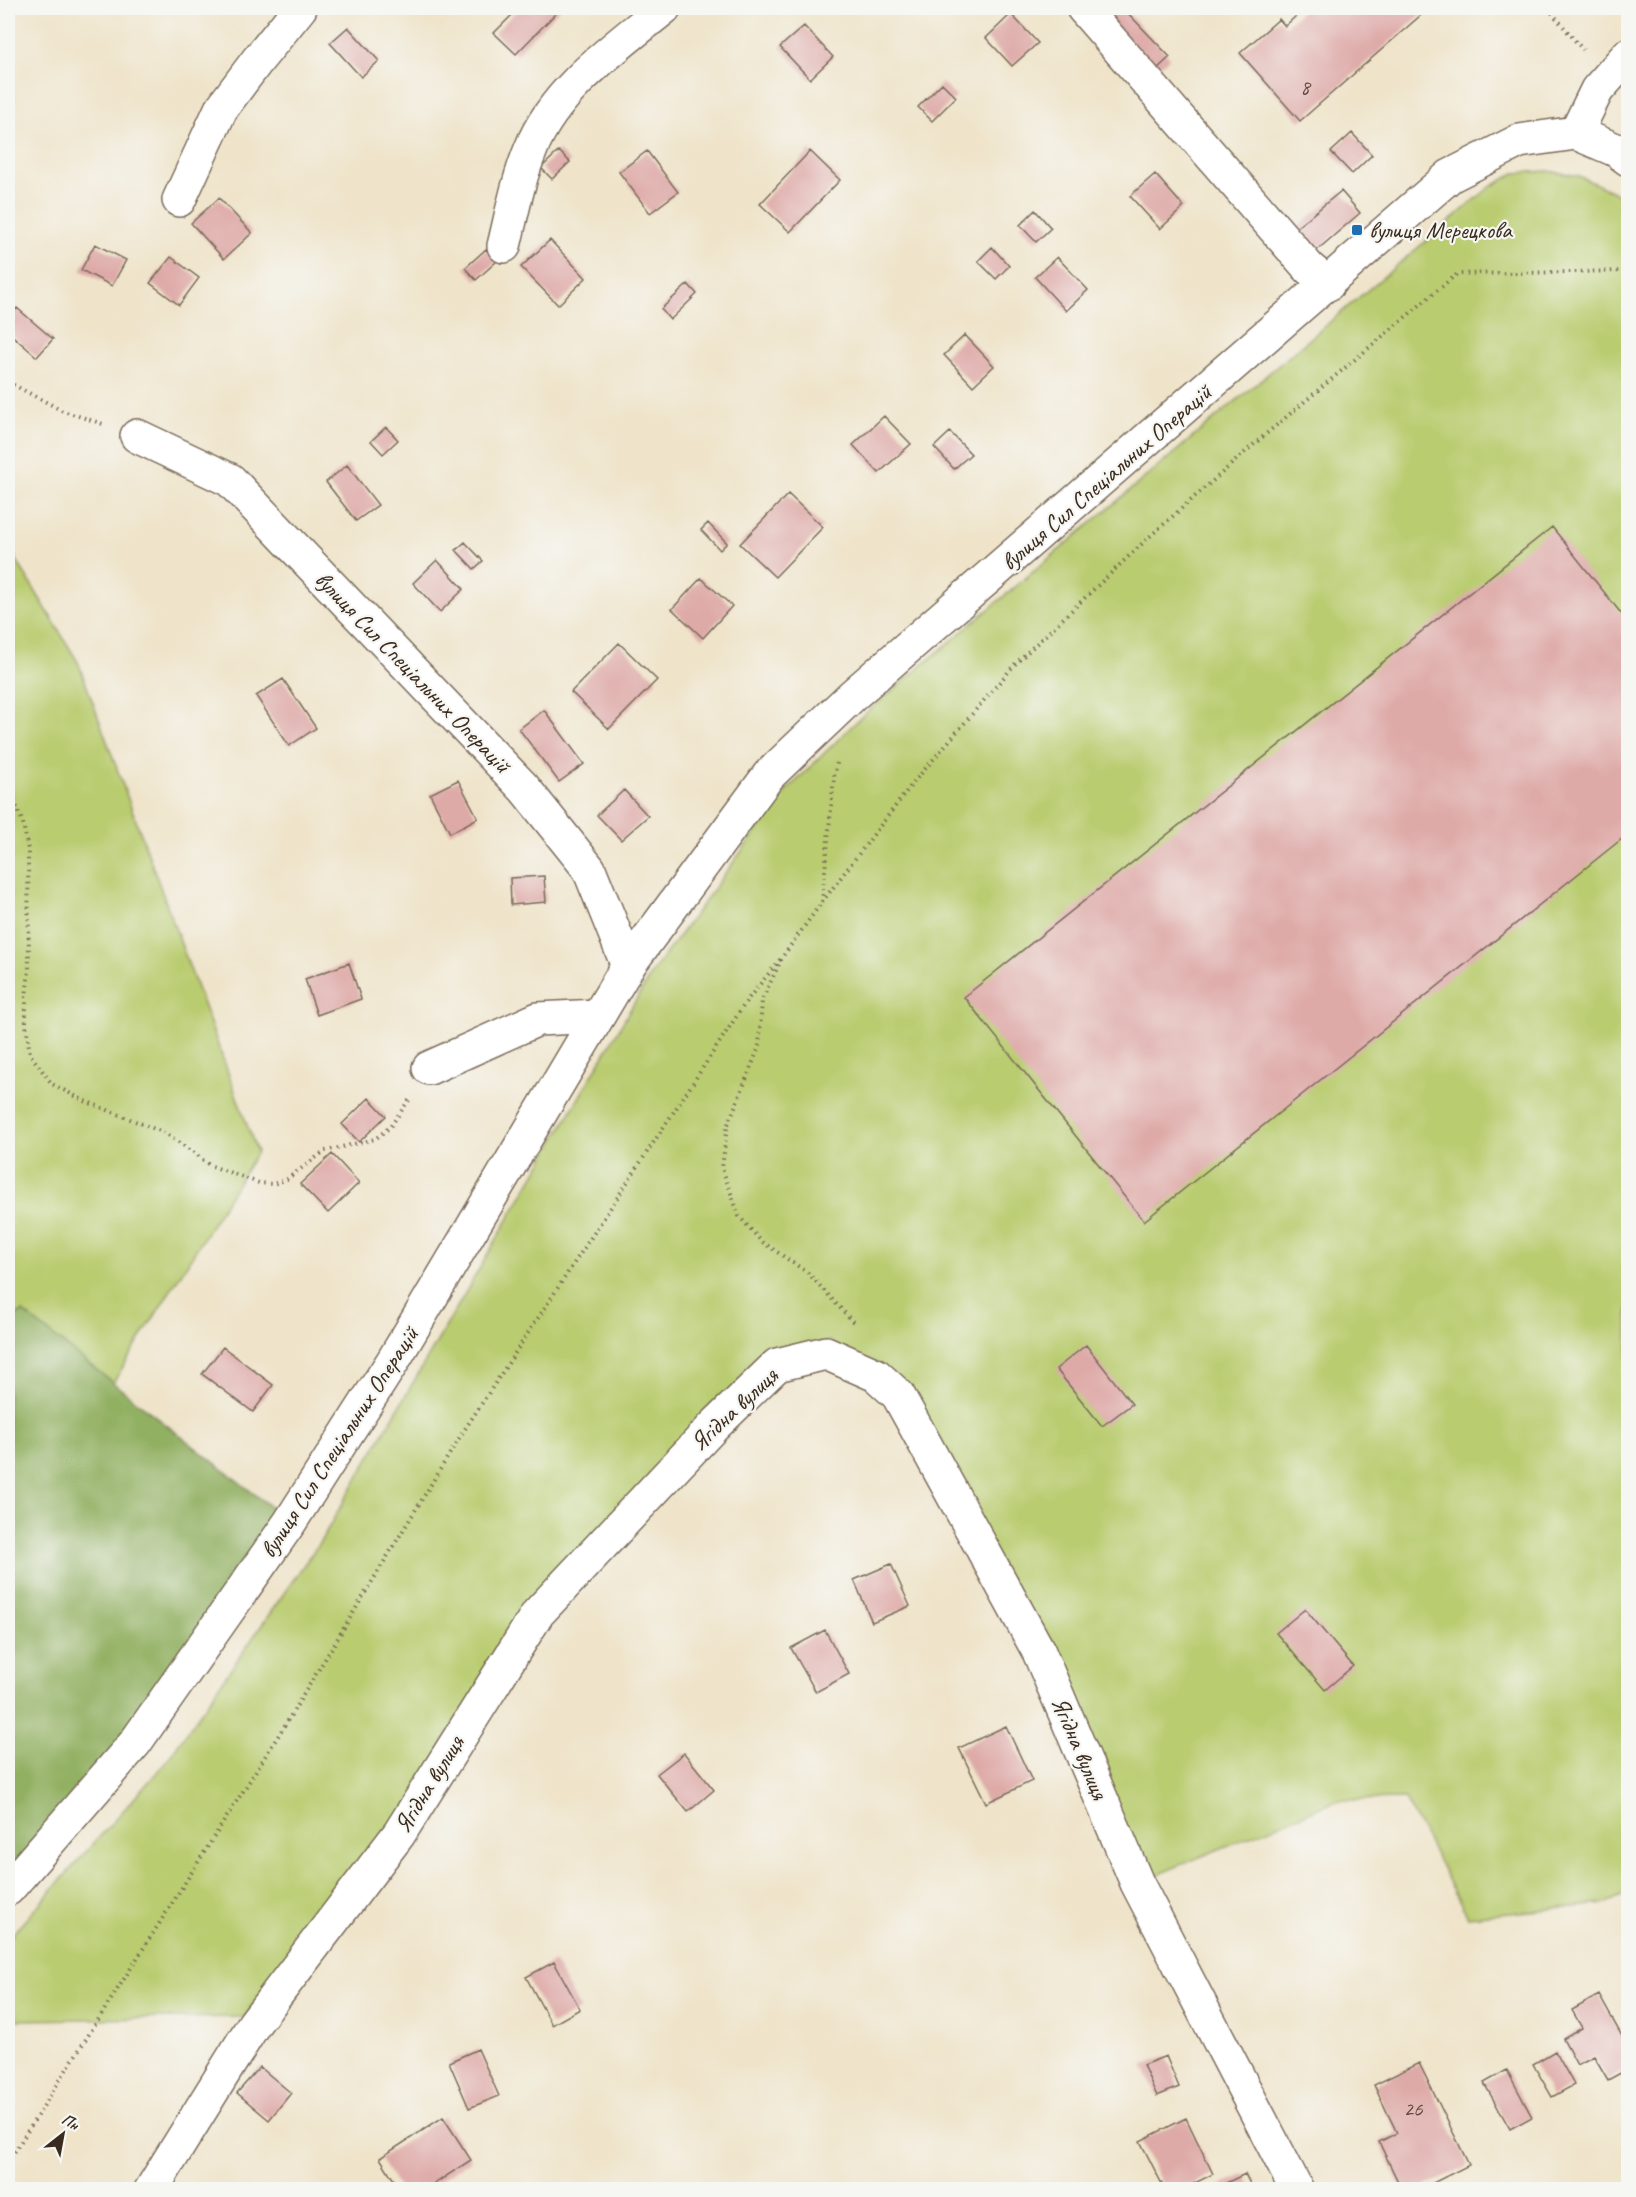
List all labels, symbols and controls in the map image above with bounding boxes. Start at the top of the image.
house number: 8 [1300,74,1312,100]
place label: вулиця Мерецкова [1369,215,1513,245]
marker: вулиця Мерецкова [1350,223,1364,237]
street label: вулиця Сил Спеціальних Операцій [994,376,1219,577]
street label: вулиця Сил Спеціальних Операцій [309,565,519,781]
street label: вулиця Сил Спеціальних Операцій [253,1319,426,1563]
street label: Ягідна вулиця [684,1360,785,1457]
street label: Ягідна вулиця [1045,1692,1116,1805]
street label: Ягідна вулиця [387,1729,471,1838]
house number: 26 [1404,2096,1423,2122]
north arrow [33,2104,93,2164]
text: Пн [58,2109,83,2135]

